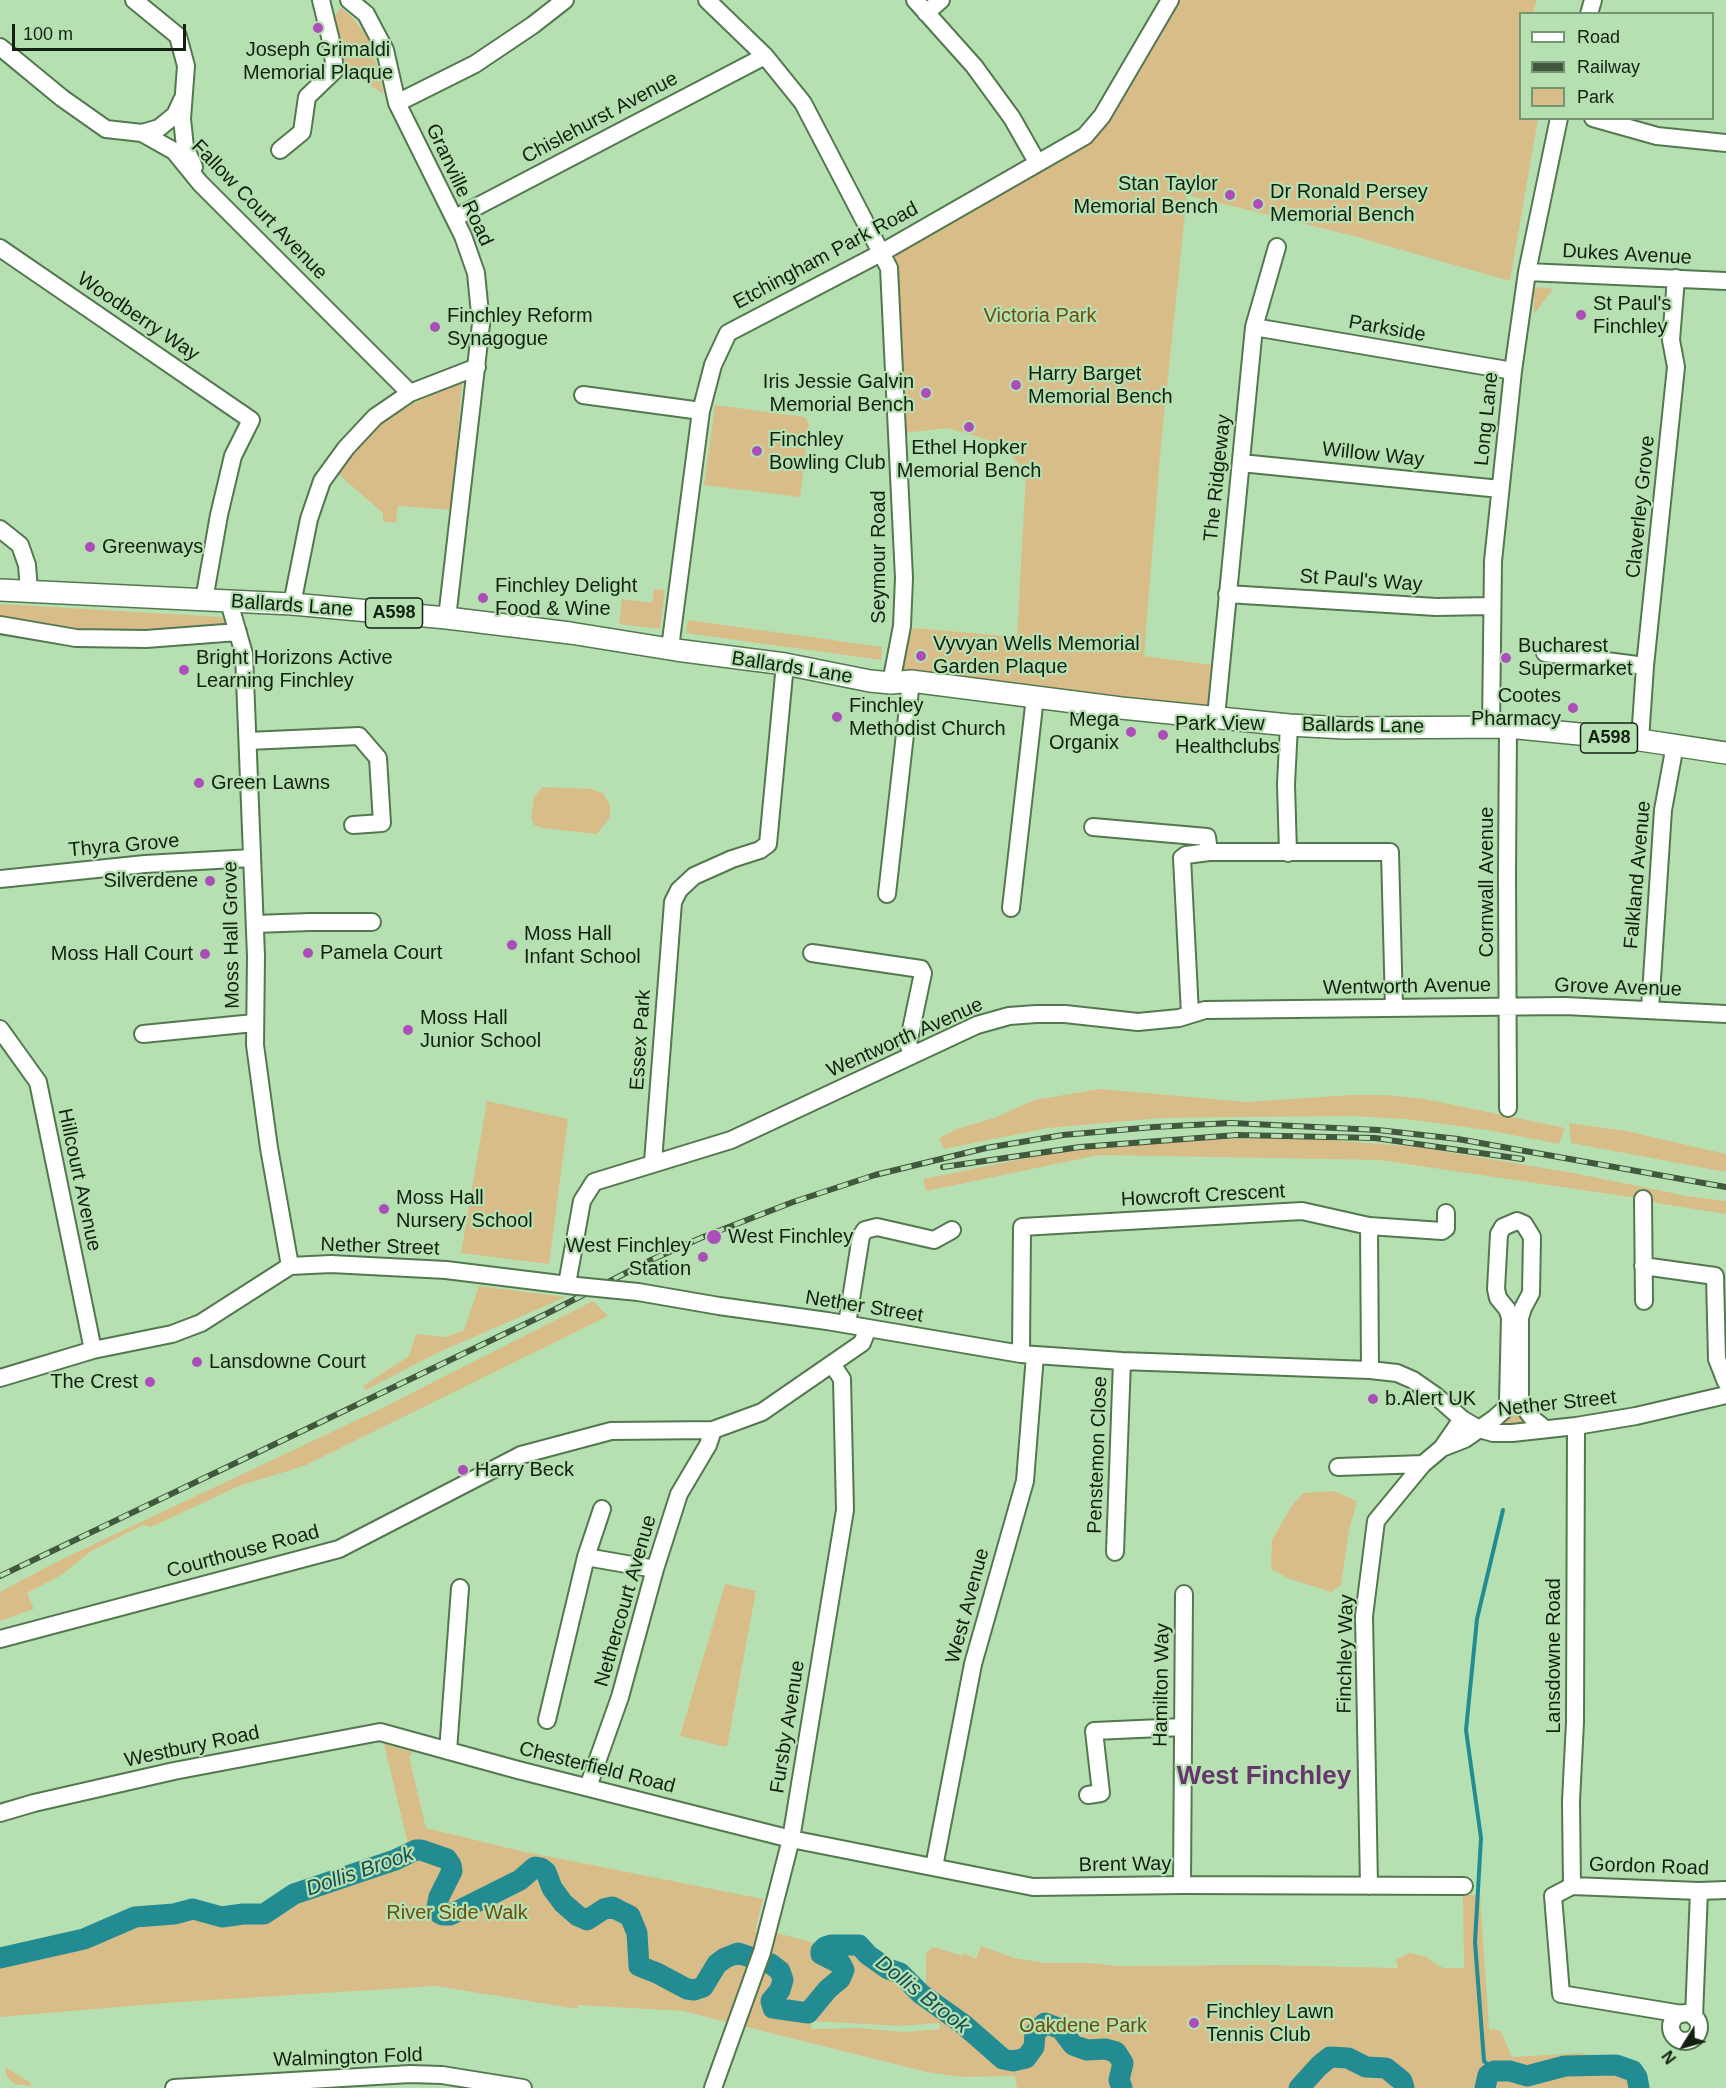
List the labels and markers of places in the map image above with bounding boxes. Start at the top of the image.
marker: Joseph Grimaldi Memorial Plaque [311,21,325,35]
place label: Joseph Grimaldi Memorial Plaque [243,38,393,85]
place label: Stan Taylor Memorial Bench [1073,172,1218,219]
place label: Dr Ronald Persey Memorial Bench [1270,180,1428,227]
marker: Stan Taylor Memorial Bench [1223,188,1237,202]
marker: Dr Ronald Persey Memorial Bench [1251,197,1265,211]
place label: St Paul's Finchley [1593,292,1671,339]
place label: Finchley Reform Synagogue [447,304,593,351]
marker: St Paul's Finchley [1574,308,1588,322]
marker: Finchley Reform Synagogue [428,320,442,334]
place label: Harry Barget Memorial Bench [1028,362,1173,409]
place label: Iris Jessie Galvin Memorial Bench [763,370,914,417]
marker: Harry Barget Memorial Bench [1009,378,1023,392]
marker: Iris Jessie Galvin Memorial Bench [919,386,933,400]
marker: Ethel Hopker Memorial Bench [962,420,976,434]
place label: Finchley Bowling Club [769,428,886,475]
place label: Ethel Hopker Memorial Bench [897,436,1041,483]
marker: Finchley Bowling Club [750,444,764,458]
place label: Greenways [102,535,203,559]
marker: Greenways [83,540,97,554]
place label: Finchley Delight Food & Wine [495,574,637,621]
marker: Finchley Delight Food & Wine [476,591,490,605]
place label: Vyvyan Wells Memorial Garden Plaque [933,632,1140,679]
place label: Bucharest Supermarket [1518,634,1632,681]
place label: Bright Horizons Active Learning Finchley [196,646,393,693]
marker: Vyvyan Wells Memorial Garden Plaque [914,649,928,663]
marker: Bucharest Supermarket [1499,651,1513,665]
marker: Bright Horizons Active Learning Finchley [177,663,191,677]
place label: Cootes Pharmacy [1471,684,1561,731]
place label: Finchley Methodist Church [849,694,1006,741]
marker: Cootes Pharmacy [1566,701,1580,715]
place label: Mega Organix [1049,708,1119,755]
marker: Finchley Methodist Church [830,710,844,724]
place label: Park View Healthclubs [1175,712,1280,759]
marker: Mega Organix [1124,725,1138,739]
marker: Park View Healthclubs [1156,728,1170,742]
place label: Green Lawns [211,771,330,795]
marker: Green Lawns [192,776,206,790]
place label: Silverdene [103,869,198,893]
marker: Silverdene [203,874,217,888]
place label: Moss Hall Infant School [524,922,641,969]
marker: Moss Hall Infant School [505,938,519,952]
place label: Pamela Court [320,941,442,965]
place label: Moss Hall Court [51,942,193,966]
marker: Pamela Court [301,946,315,960]
marker: Moss Hall Court [198,947,212,961]
place label: Moss Hall Junior School [420,1006,541,1053]
marker: Moss Hall Junior School [401,1023,415,1037]
place label: Moss Hall Nursery School [396,1186,533,1233]
marker: Moss Hall Nursery School [377,1202,391,1216]
place label: West Finchley [728,1225,853,1249]
marker: West Finchley [705,1228,723,1246]
place label: West Finchley Station [566,1234,691,1281]
marker: West Finchley Station [696,1250,710,1264]
place label: Lansdowne Court [209,1350,366,1374]
marker: Lansdowne Court [190,1355,204,1369]
place label: The Crest [50,1370,138,1394]
marker: The Crest [143,1375,157,1389]
place label: b.Alert UK [1385,1387,1476,1411]
marker: b.Alert UK [1366,1392,1380,1406]
place label: Harry Beck [475,1458,574,1482]
marker: Harry Beck [456,1463,470,1477]
place label: Finchley Lawn Tennis Club [1206,2000,1334,2047]
marker: Finchley Lawn Tennis Club [1187,2016,1201,2030]

